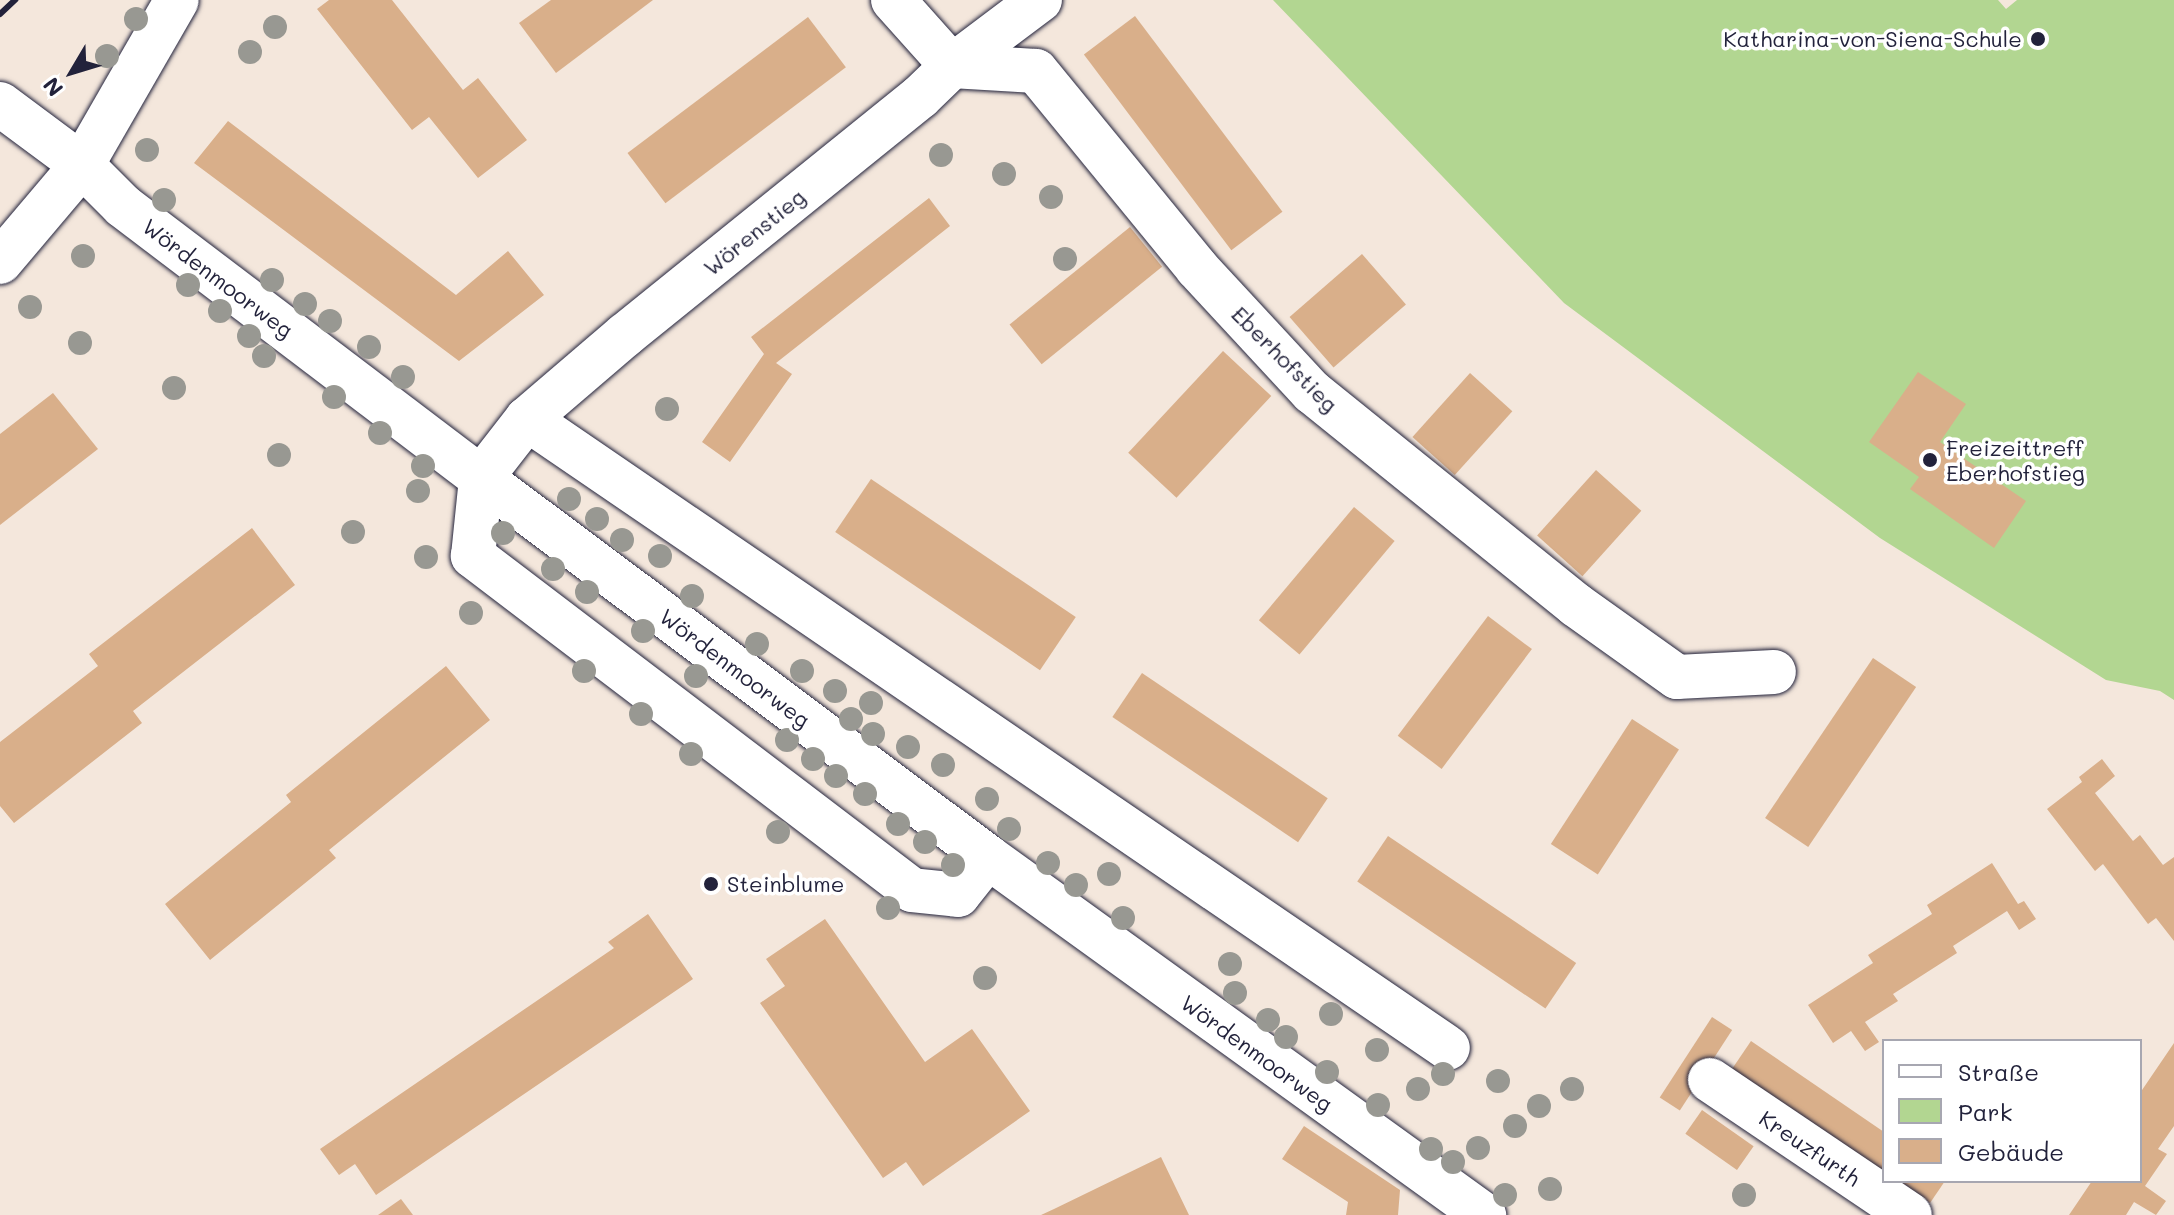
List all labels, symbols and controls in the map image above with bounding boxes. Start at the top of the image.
place label: Katharina-von-Siena-Schule [1723,26,2022,52]
marker: Katharina-von-Siena-Schule [2029,30,2047,48]
north arrow [32,32,112,112]
text: N [36,72,69,103]
street label: Wörenstieg [698,183,810,281]
street label: Wördenmoorweg [138,213,298,343]
street label: Eberhofstieg [1227,301,1343,417]
place label: Freizeittreff Eberhofstieg [1946,434,2085,486]
marker: Freizeittreff Eberhofstieg [1921,451,1939,469]
street label: Wördenmoorweg [655,603,815,733]
place label: Steinblume [727,871,844,897]
marker: Steinblume [702,875,720,893]
street label: Wördenmoorweg [1176,989,1338,1117]
legend [1882,1039,2142,1183]
text: Straße [1958,1056,2039,1087]
text: Park [1958,1096,2012,1127]
street label: Kreuzfurth [1755,1105,1865,1191]
text: Gebäude [1958,1136,2064,1167]

